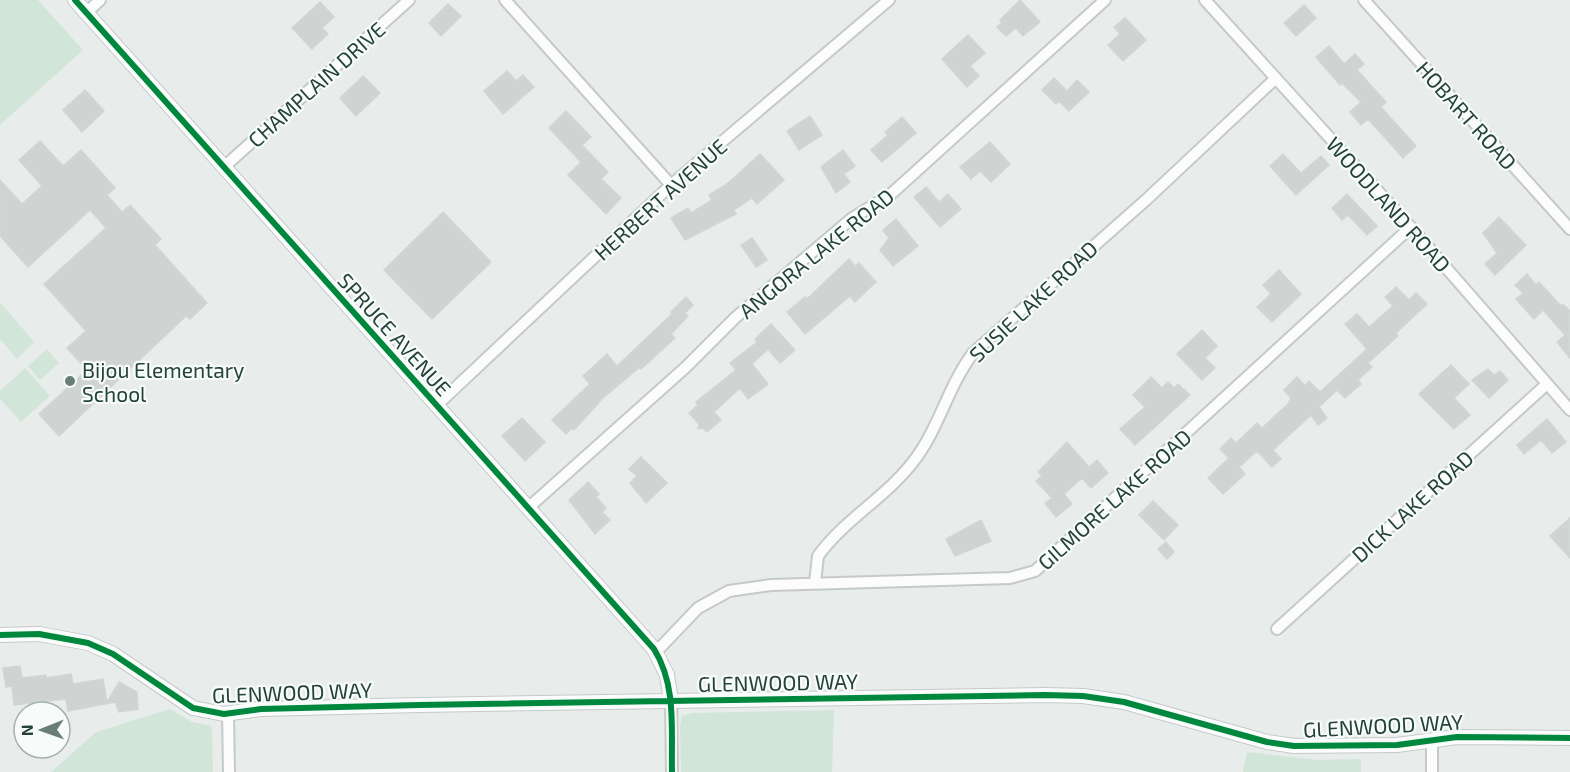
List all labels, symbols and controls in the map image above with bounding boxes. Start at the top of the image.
street label: CHAMPLAIN DRIVE [242,16,390,152]
street label: HOBART ROAD [1412,56,1522,174]
street label: WOODLAND ROAD [1322,131,1456,277]
street label: HERBERT AVENUE [589,133,731,265]
street label: ANGORA LAKE ROAD [734,183,898,323]
street label: SUSIE LAKE ROAD [964,235,1102,367]
street label: SPRUCE AVENUE [333,267,457,401]
place label: Bijou Elementary School [82,357,244,406]
marker: Bijou Elementary School [63,374,77,388]
street label: GILMORE LAKE ROAD [1032,424,1196,574]
street label: DICK LAKE ROAD [1346,445,1478,567]
street label: GLENWOOD WAY [698,668,858,696]
street label: GLENWOOD WAY [212,677,373,707]
north arrow [12,700,72,760]
street label: GLENWOOD WAY [1302,708,1464,742]
text: N [17,724,36,736]

